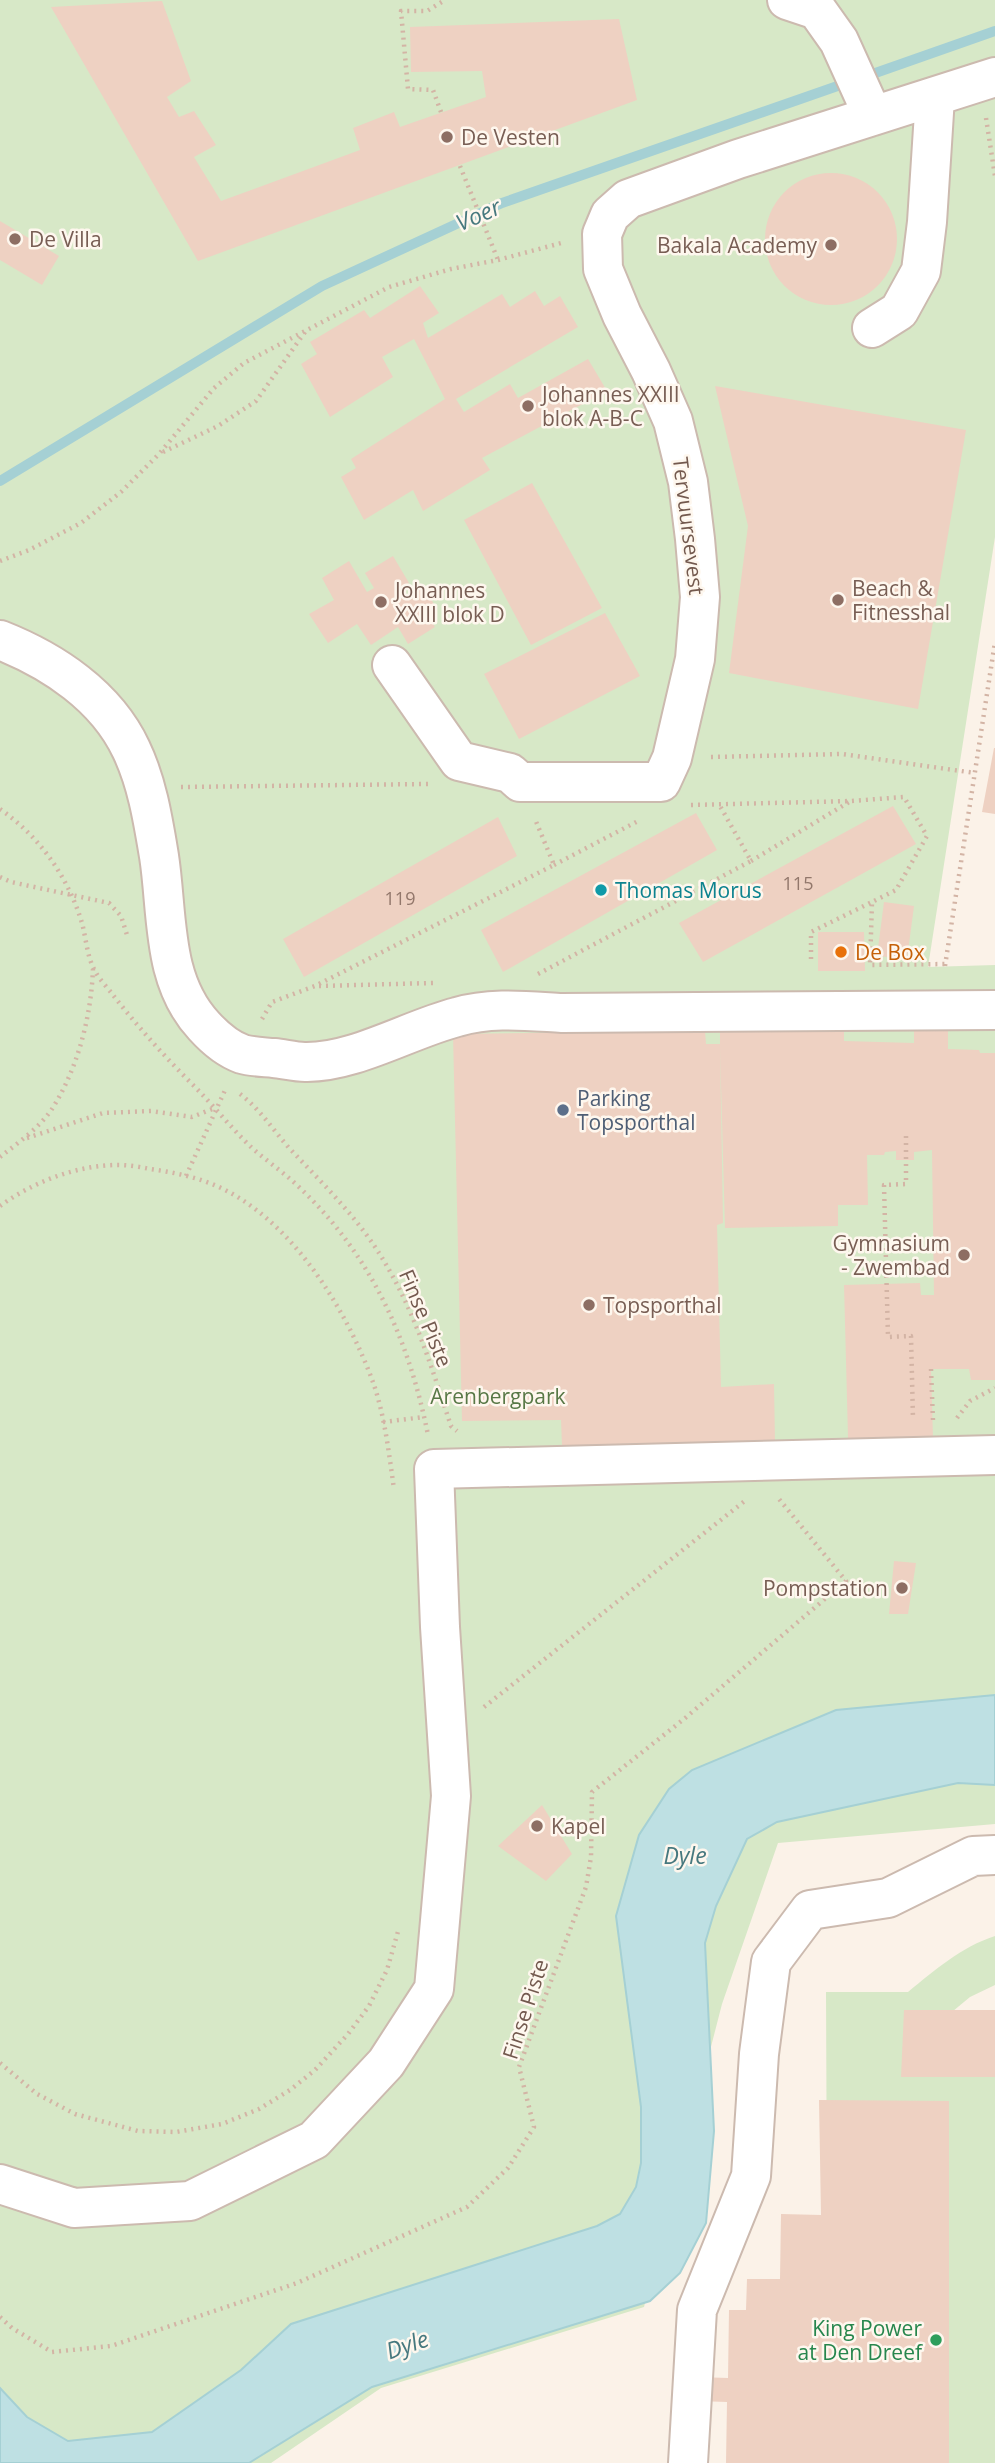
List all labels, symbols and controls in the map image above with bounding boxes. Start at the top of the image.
place label: De Vesten [461,123,560,151]
marker: De Vesten [439,129,455,145]
water label: Voer [450,190,506,238]
place label: De Villa [29,225,102,253]
marker: De Villa [7,231,23,247]
place label: Bakala Academy [657,231,817,259]
marker: Bakala Academy [823,237,839,253]
place label: Johannes XXIII blok A-B-C [540,380,680,432]
marker: Johannes XXIII blok A-B-C [520,398,536,414]
street label: Tervuursevest [667,456,711,596]
place label: Beach & Fitnesshal [852,574,950,626]
place label: Johannes XXIII blok D [393,576,505,628]
marker: Beach & Fitnesshal [830,592,846,608]
marker: Johannes XXIII blok D [373,594,389,610]
house number: 115 [783,871,813,895]
place label: Thomas Morus [615,876,762,904]
marker: Thomas Morus [593,882,609,898]
house number: 119 [385,886,415,910]
place label: De Box [855,938,925,966]
marker: De Box [833,944,849,960]
place label: Parking Topsporthal [577,1084,695,1136]
marker: Parking Topsporthal [555,1102,571,1118]
place label: Gymnasium - Zwembad [833,1229,950,1281]
marker: Gymnasium - Zwembad [956,1247,972,1263]
street label: Finse Piste [393,1265,459,1371]
place label: Topsporthal [603,1291,721,1319]
marker: Topsporthal [581,1297,597,1313]
park label: Arenbergpark [430,1382,566,1410]
place label: Pompstation [763,1574,888,1602]
marker: Pompstation [894,1580,910,1596]
place label: Kapel [551,1812,605,1840]
marker: Kapel [529,1818,545,1834]
water label: Dyle [663,1839,707,1871]
street label: Finse Piste [496,1955,554,2063]
place label: King Power at Den Dreef [798,2314,924,2366]
water label: Dyle [381,2322,433,2366]
marker: King Power at Den Dreef [928,2332,944,2348]

